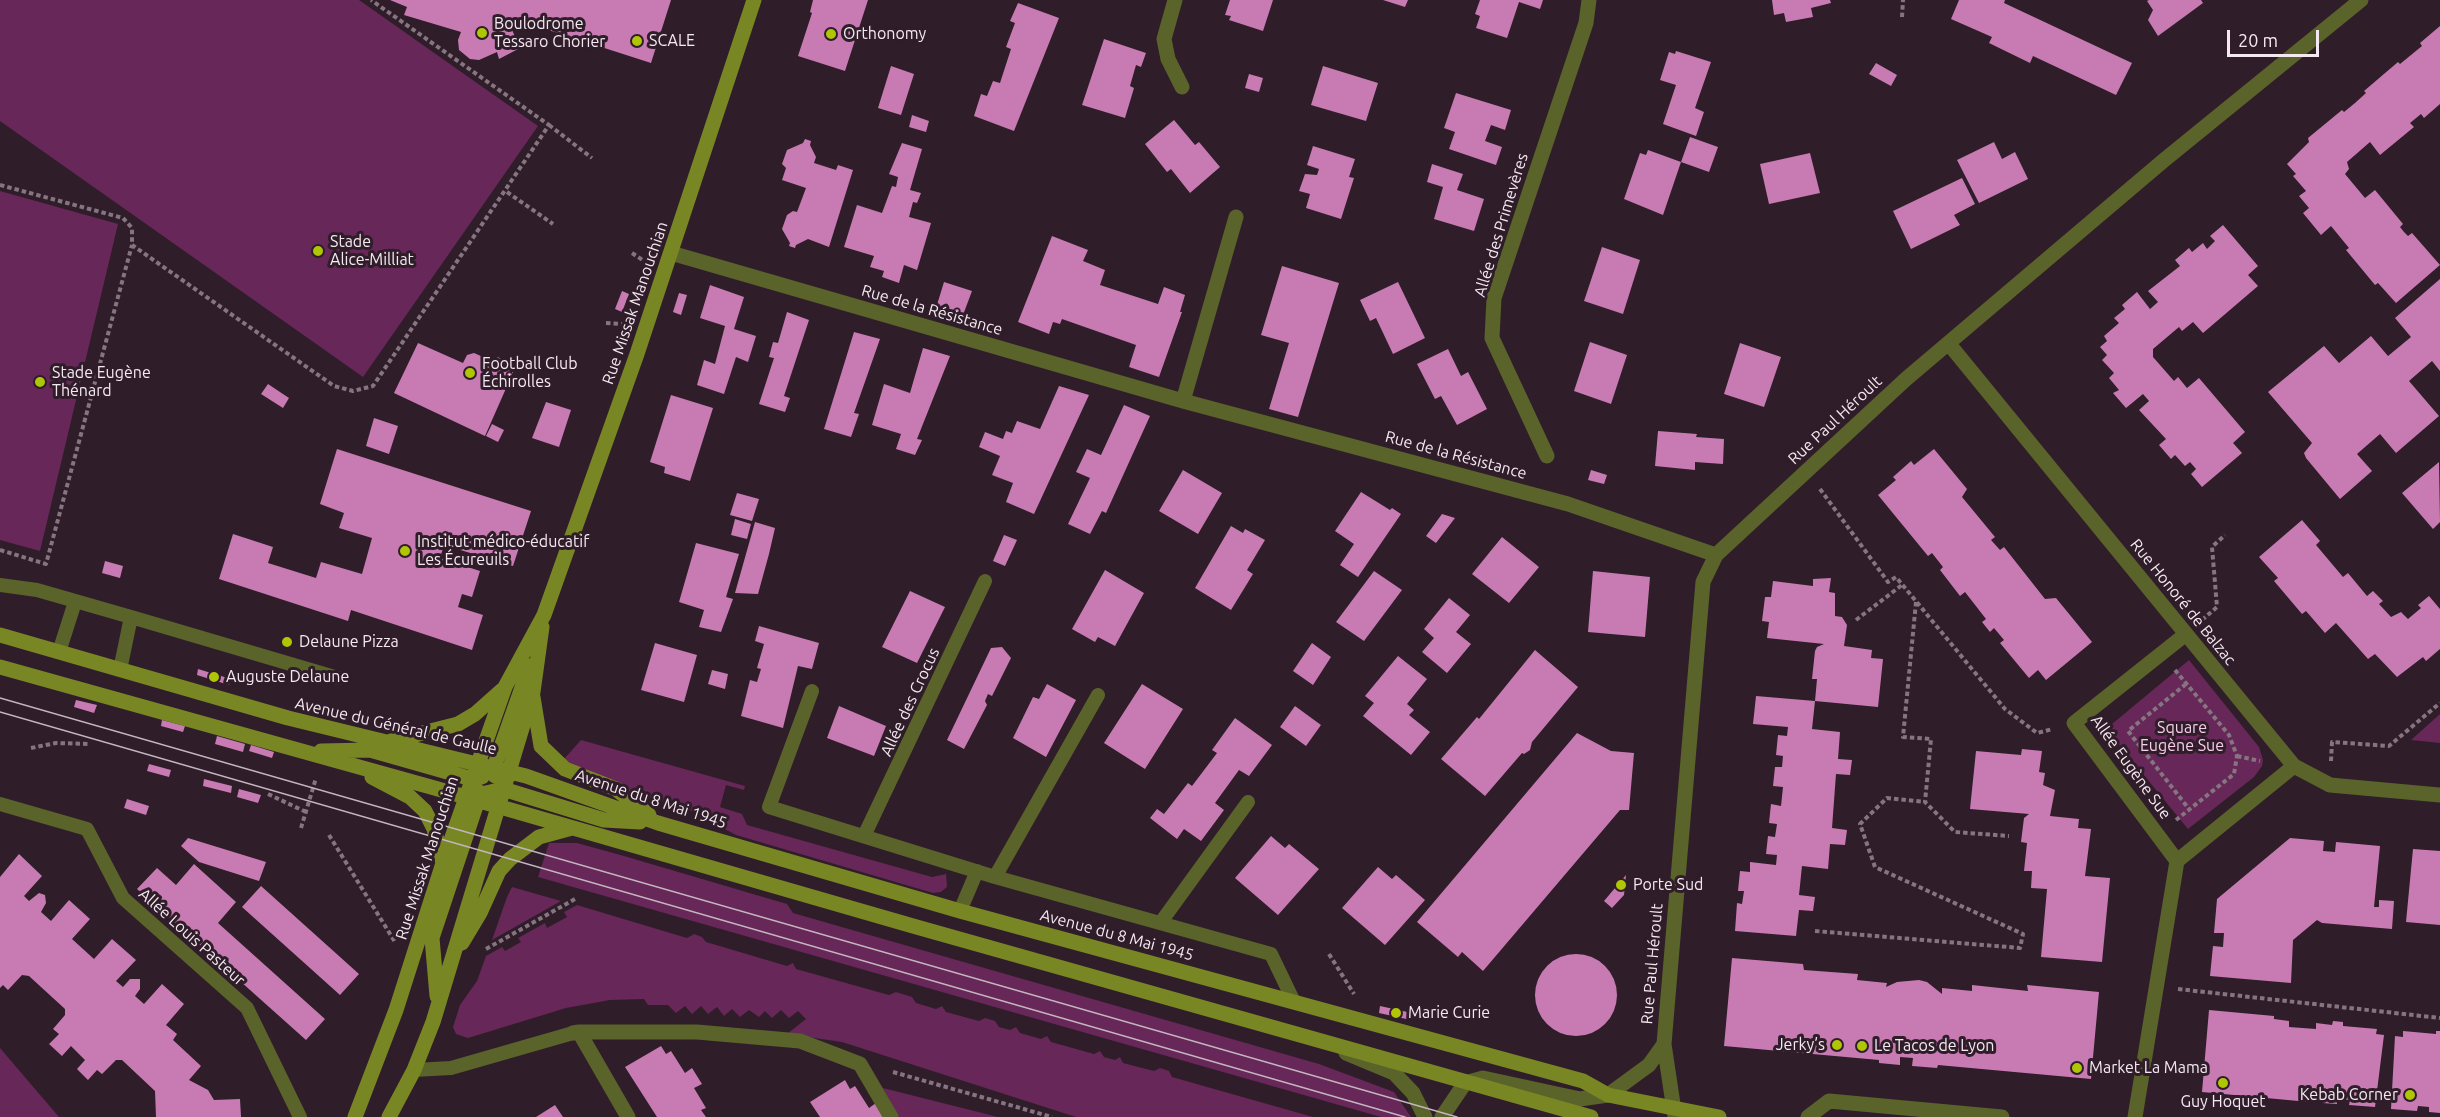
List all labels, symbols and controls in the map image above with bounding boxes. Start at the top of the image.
place label: Boulodrome Tessaro Chorier [494,14,605,52]
scale bar [2230,18,2322,56]
place label: Orthonomy [843,24,926,44]
marker: Boulodrome Tessaro Chorier [475,26,489,40]
marker: Orthonomy [824,27,838,41]
text: 20 m [2238,30,2278,50]
place label: SCALE [649,31,695,51]
marker: SCALE [630,34,644,48]
street label: Allée des Primevères [1470,151,1532,299]
street label: Rue Missak Manouchian [598,219,672,387]
place label: Stade Alice-Milliat [330,232,414,270]
marker: Stade Alice-Milliat [311,244,325,258]
street label: Rue de la Résistance [859,281,1005,339]
place label: Football Club Échirolles [482,354,578,392]
place label: Stade Eugène Thénard [52,363,151,401]
marker: Football Club Échirolles [463,366,477,380]
street label: Rue Paul Héroult [1784,372,1886,468]
marker: Stade Eugène Thénard [33,375,47,389]
street label: Rue de la Résistance [1383,427,1529,483]
place label: Institut médico-éducatif Les Écureuils [417,532,589,570]
street label: Rue Honoré de Balzac [2126,535,2240,669]
marker: Institut médico-éducatif Les Écureuils [398,544,412,558]
place label: Delaune Pizza [299,632,399,652]
marker: Delaune Pizza [280,635,294,649]
street label: Allée des Crocus [876,645,944,759]
place label: Auguste Delaune [226,667,349,687]
marker: Auguste Delaune [207,670,221,684]
street label: Avenue du Général de Gaulle [293,693,499,759]
street label: Allée Eugène Sue [2087,711,2175,823]
park label: Square Eugène Sue [2140,718,2224,756]
street label: Avenue du 8 Mai 1945 [573,765,729,833]
street label: Rue Missak Manouchian [391,774,463,942]
place label: Porte Sud [1633,875,1703,895]
marker: Porte Sud [1614,878,1628,892]
street label: Allée Louis Pasteur [135,884,249,990]
street label: Rue Paul Héroult [1637,903,1667,1025]
street label: Avenue du 8 Mai 1945 [1038,905,1196,965]
place label: Marie Curie [1408,1003,1490,1023]
marker: Marie Curie [1389,1006,1403,1020]
place label: Jerky’s [1776,1035,1825,1055]
place label: Le Tacos de Lyon [1874,1036,1994,1056]
marker: Jerky’s [1830,1038,1844,1052]
marker: Le Tacos de Lyon [1855,1039,1869,1053]
place label: Market La Mama [2089,1058,2208,1078]
marker: Market La Mama [2070,1061,2084,1075]
marker: Guy Hoquet [2216,1076,2230,1090]
place label: Kebab Corner [2300,1085,2398,1105]
marker: Kebab Corner [2403,1088,2417,1102]
place label: Guy Hoquet [2180,1092,2266,1112]

